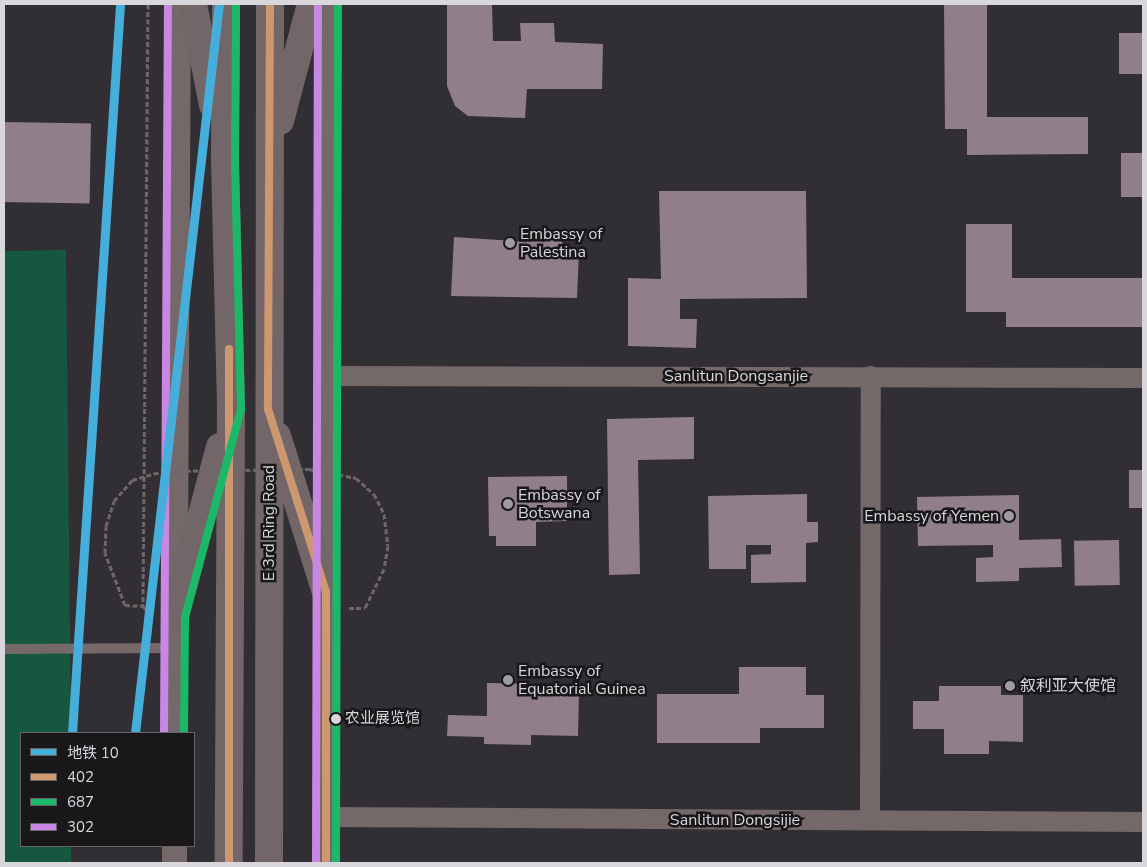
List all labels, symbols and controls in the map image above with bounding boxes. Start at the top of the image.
place label: Embassy of Palestina [520,224,603,262]
marker: Embassy of Palestina [504,237,516,249]
street label: Sanlitun Dongsanjie [664,366,808,386]
street label: E 3rd Ring Road [259,465,279,581]
place label: Embassy of Botswana [518,485,601,523]
marker: Embassy of Botswana [502,498,514,510]
place label: Embassy of Yemen [864,506,999,526]
marker: Embassy of Yemen [1003,510,1015,522]
place label: Embassy of Equatorial Guinea [518,661,646,699]
marker: Embassy of Equatorial Guinea [502,674,514,686]
place label: 叙利亚大使馆 [1020,676,1116,696]
marker: 叙利亚大使馆 [1004,680,1016,692]
place label: 农业展览馆 [345,710,420,728]
marker: 农业展览馆 [331,714,341,724]
legend [20,732,195,847]
text: 地铁 10 [67,743,119,763]
text: 402 [67,767,94,787]
text: 687 [67,792,94,812]
street label: Sanlitun Dongsijie [670,810,800,830]
text: 302 [67,817,94,837]

